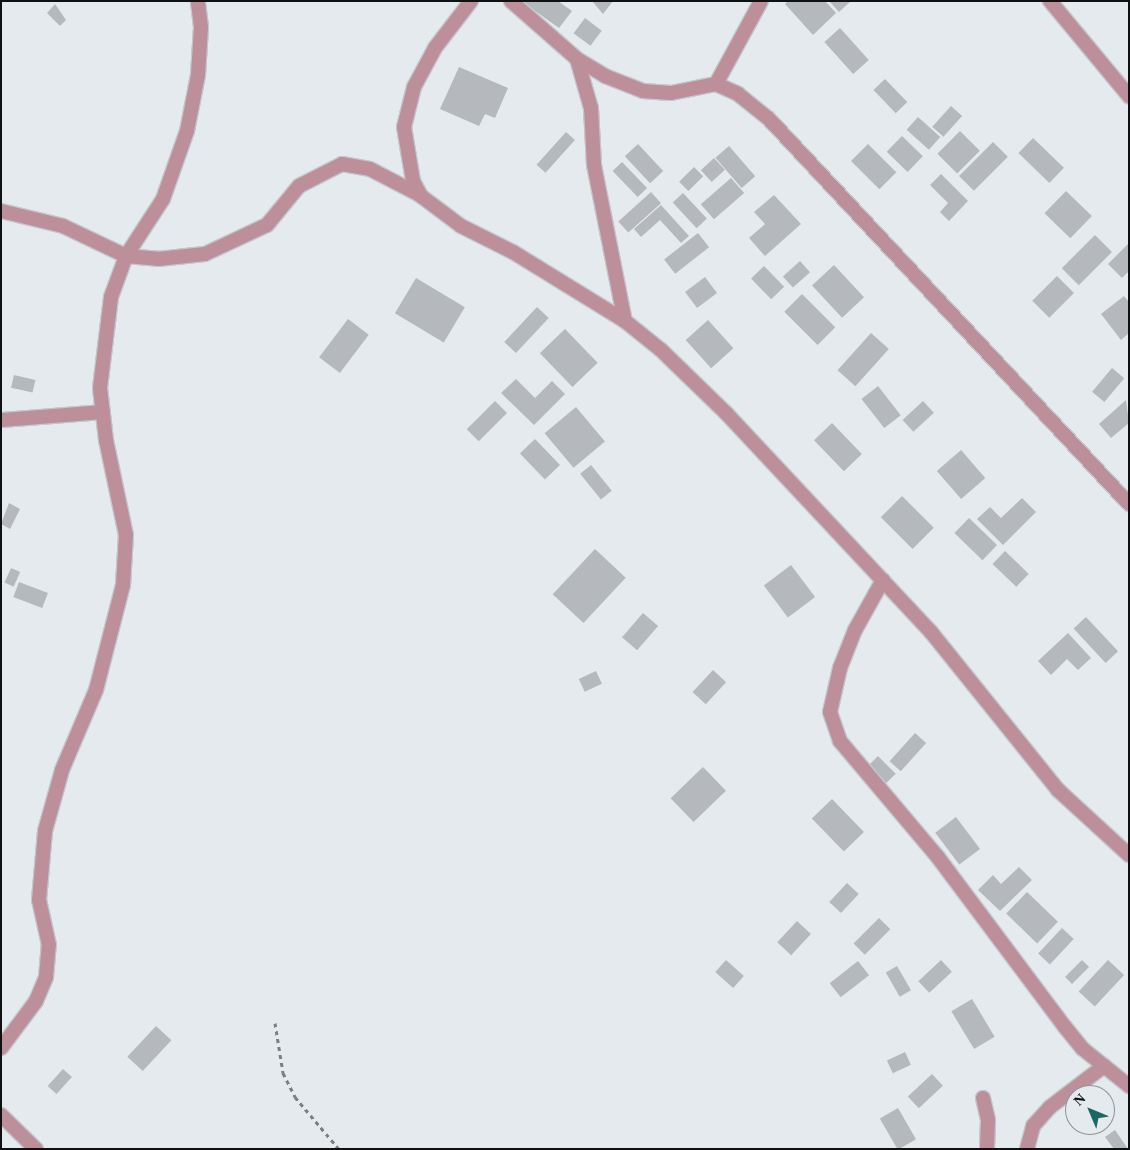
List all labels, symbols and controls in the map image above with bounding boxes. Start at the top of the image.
north arrow [1065,1085,1115,1135]
text: N [1071,1091,1089,1109]

